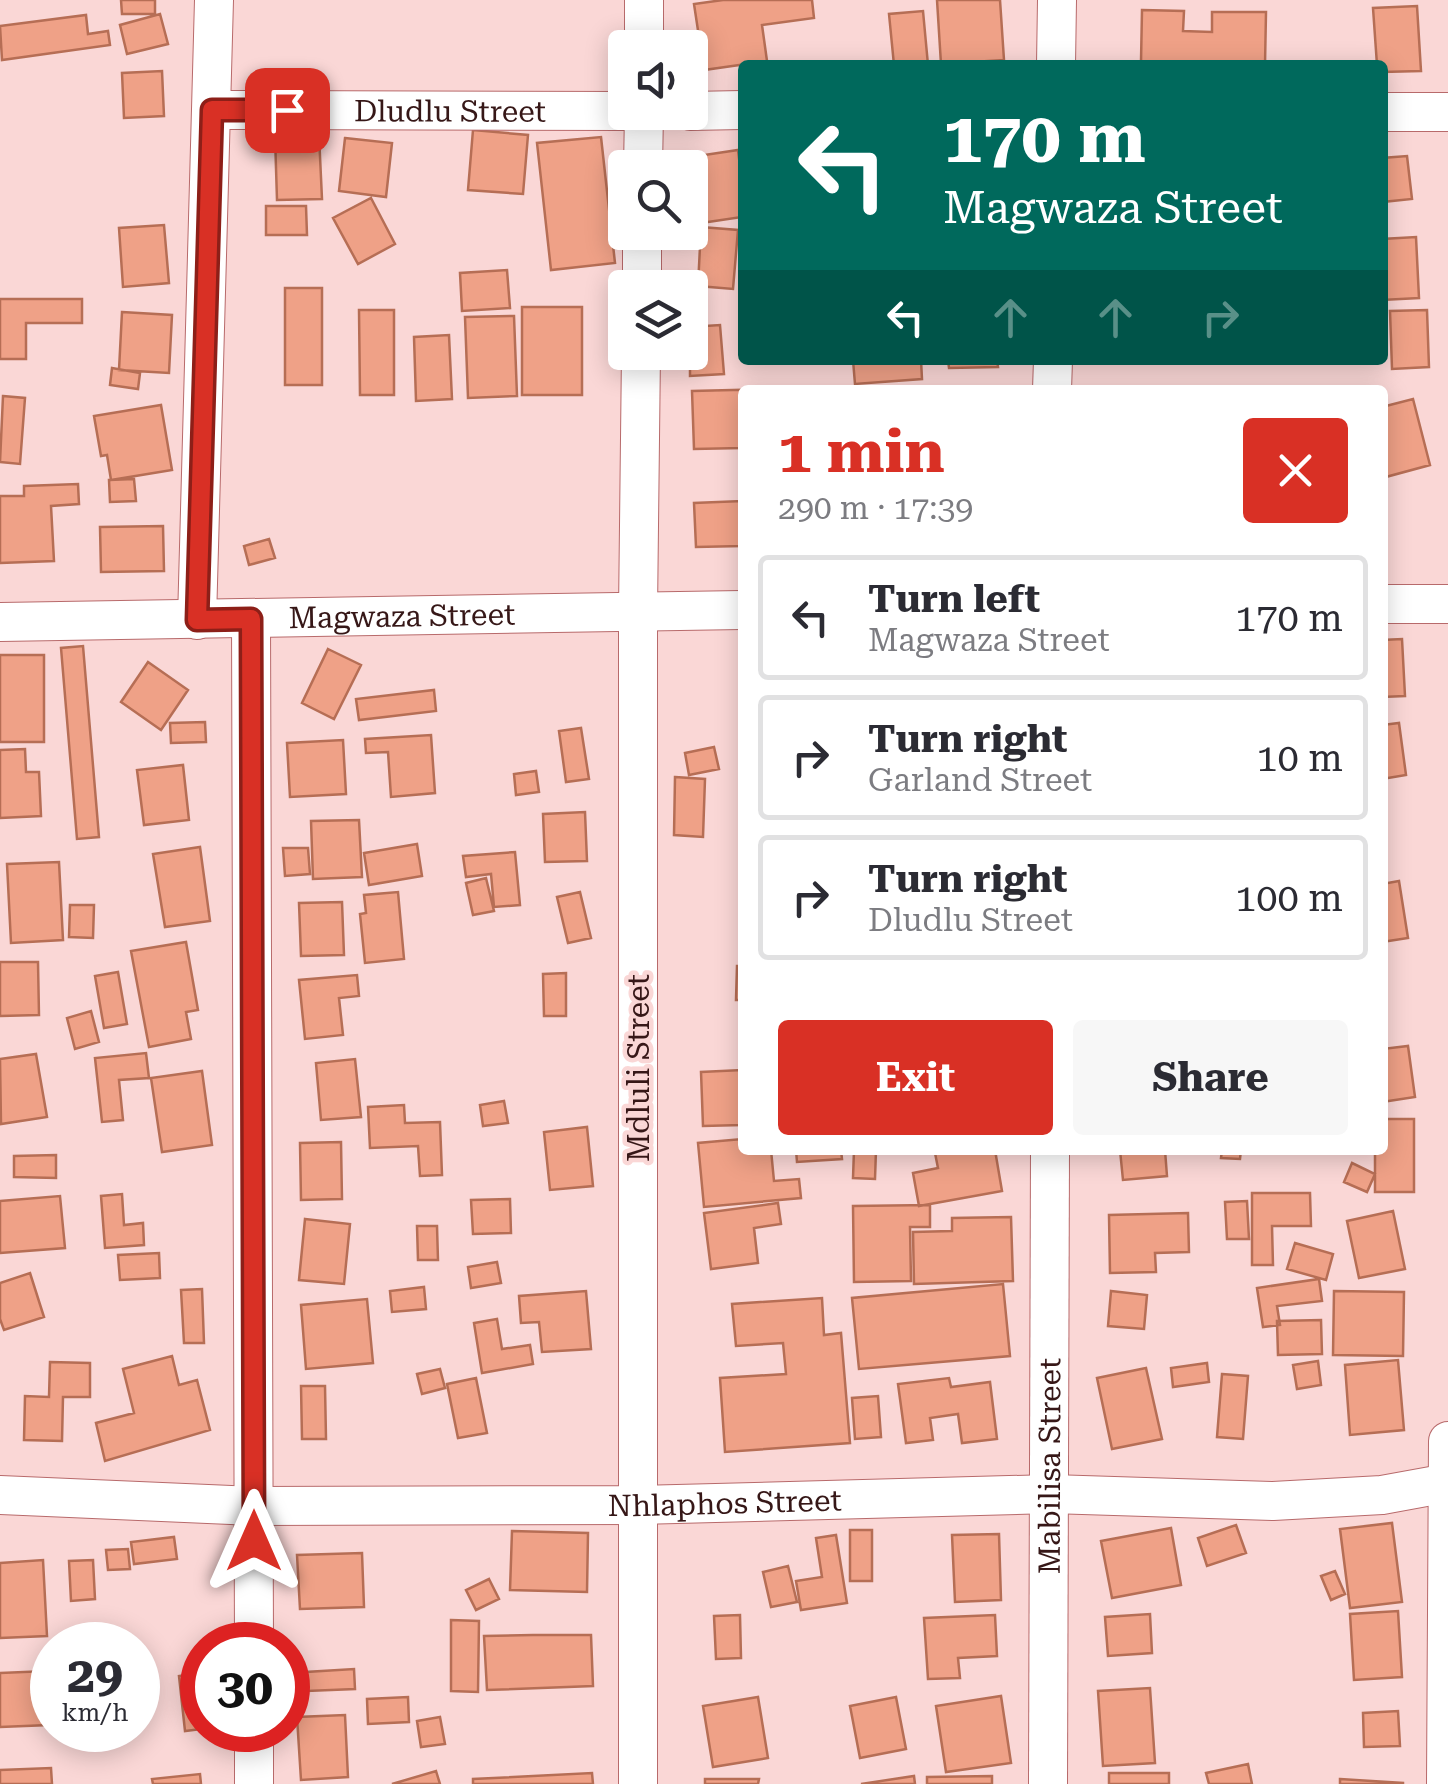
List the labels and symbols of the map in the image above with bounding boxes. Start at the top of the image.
pin [245,68,330,153]
street label: Dludlu Street [354,93,546,128]
street label: Magwaza Street [288,596,516,635]
street label: Mdluli Street [621,974,656,1162]
street label: Mabilisa Street [1031,1358,1067,1574]
street label: Nhlaphos Street [608,1482,842,1523]
position arrow [202,1489,306,1593]
speed limit sign: 30 [180,1622,310,1752]

